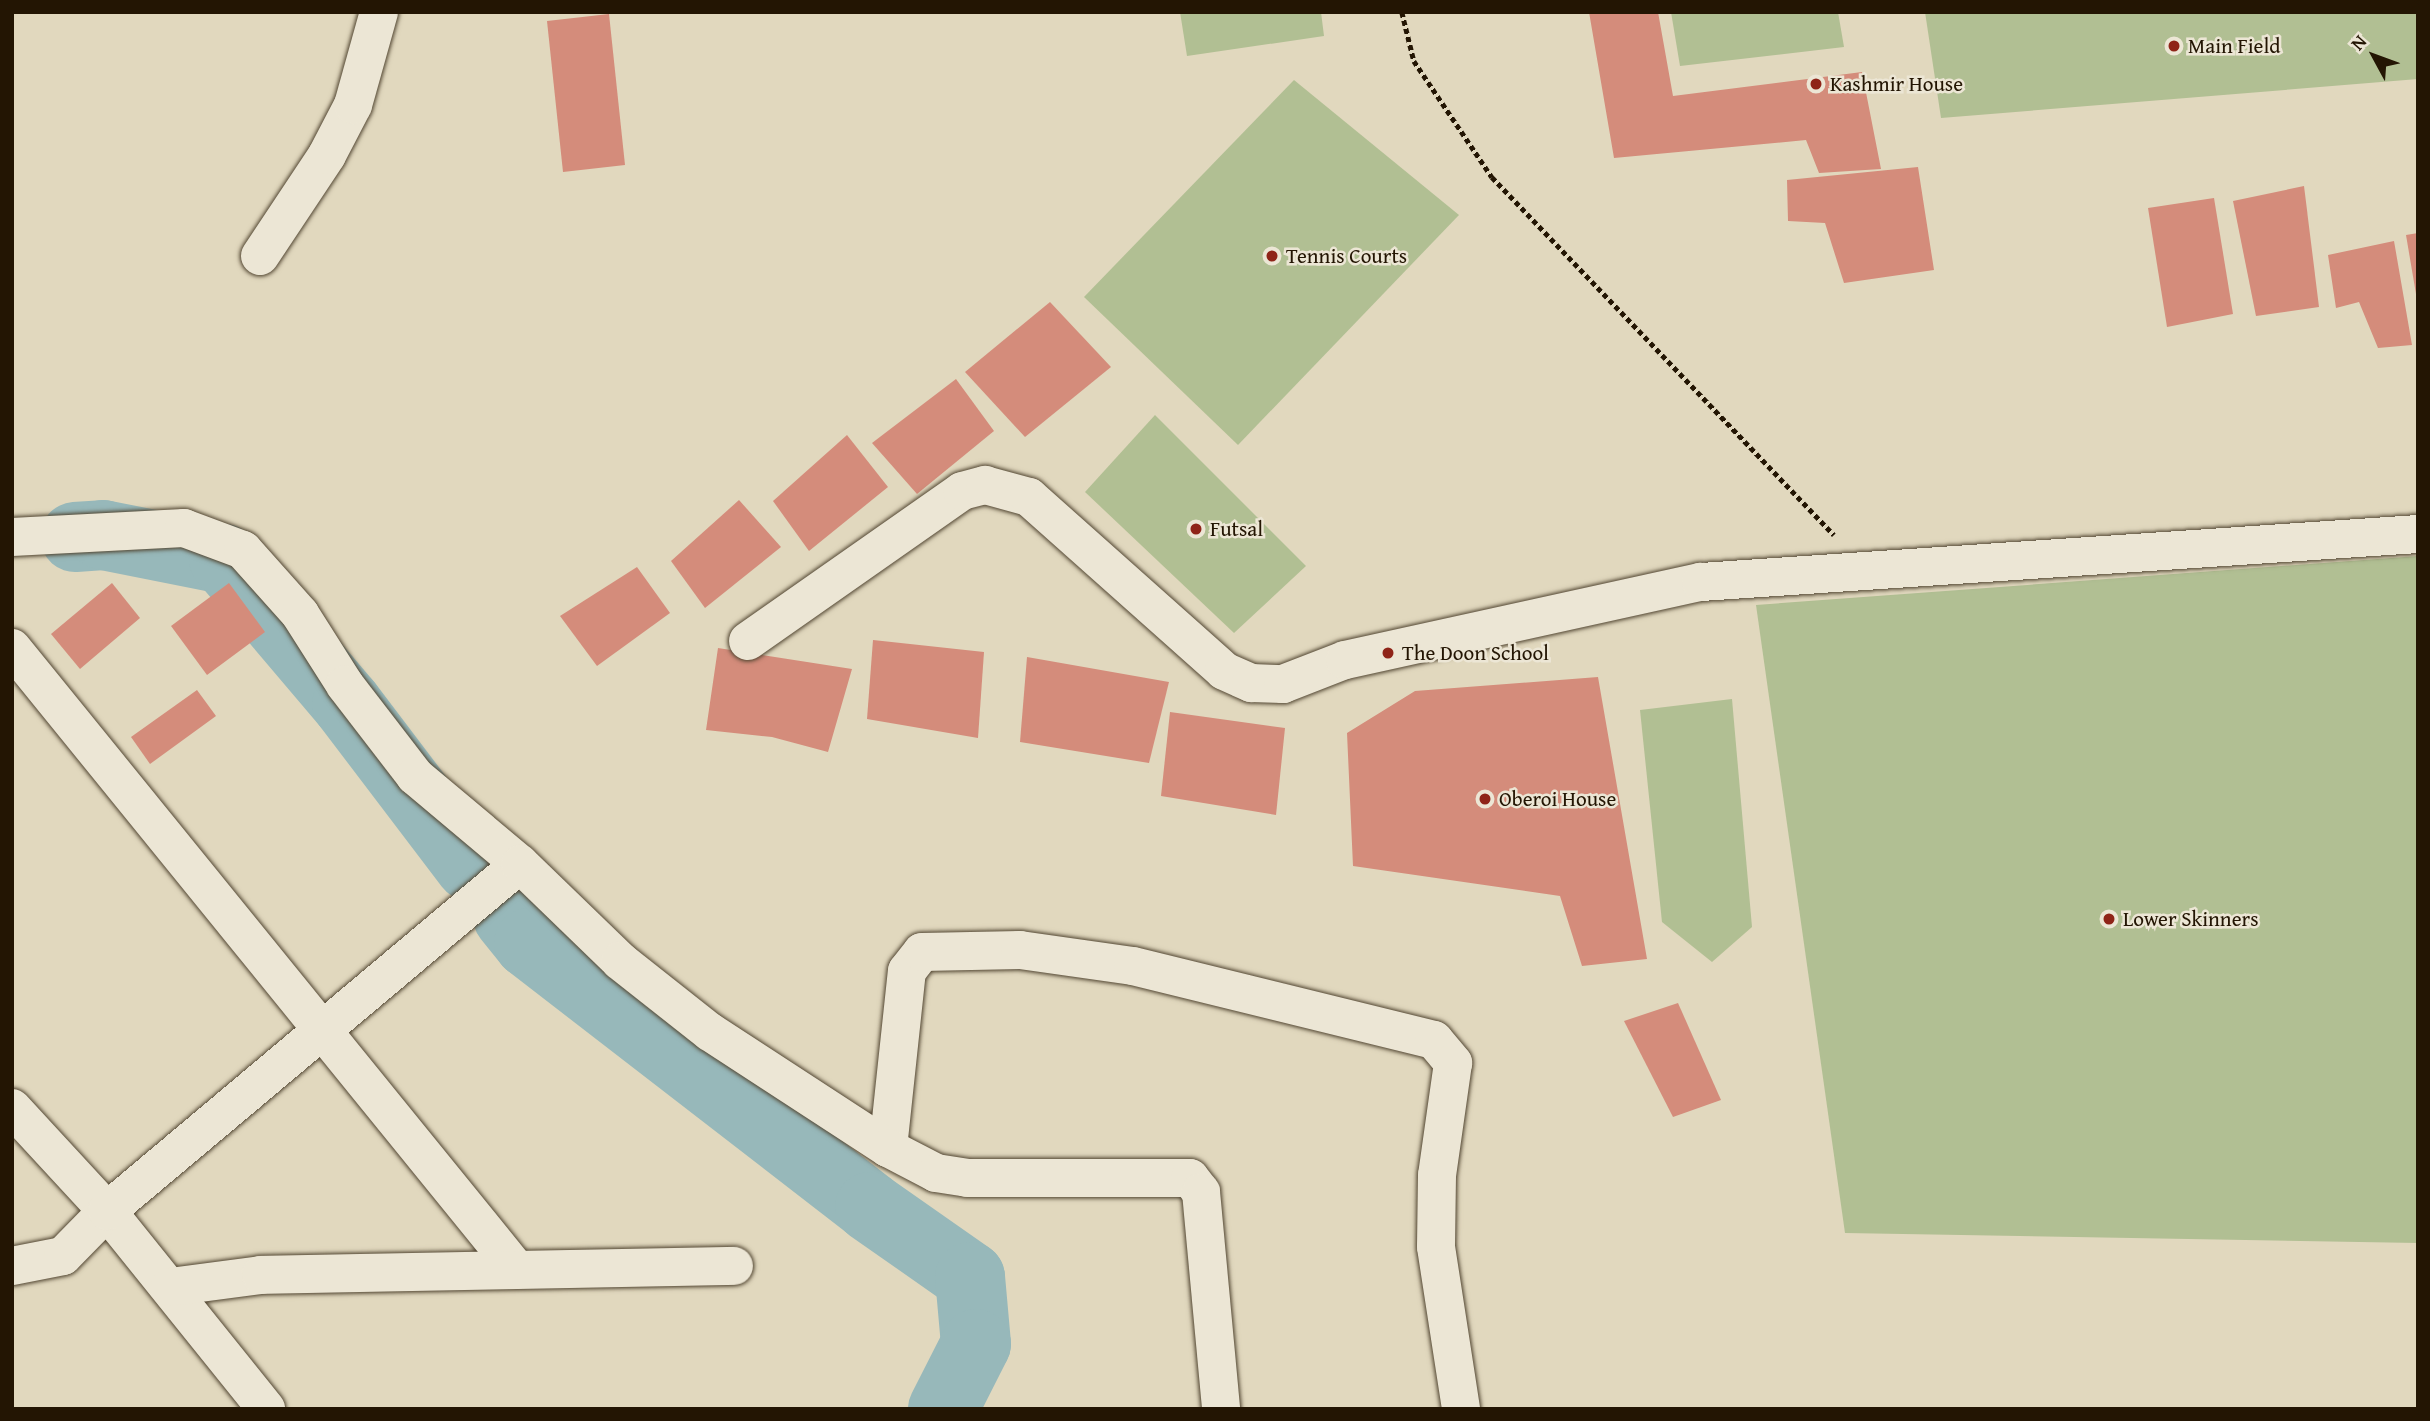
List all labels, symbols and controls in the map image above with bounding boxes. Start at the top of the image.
north arrow [2339,21,2409,91]
text: N [2343,28,2373,56]
place label: Main Field [2188,33,2281,59]
marker: Main Field [2166,38,2182,54]
place label: Kashmir House [1830,71,1963,97]
marker: Kashmir House [1808,76,1824,92]
place label: Tennis Courts [1286,243,1407,269]
marker: Tennis Courts [1264,248,1280,264]
place label: Futsal [1210,516,1263,542]
marker: Futsal [1188,521,1204,537]
place label: The Doon School [1402,640,1549,666]
marker: The Doon School [1380,645,1396,661]
place label: Oberoi House [1499,786,1616,812]
marker: Oberoi House [1477,791,1493,807]
place label: Lower Skinners [2123,906,2258,932]
marker: Lower Skinners [2101,911,2117,927]

